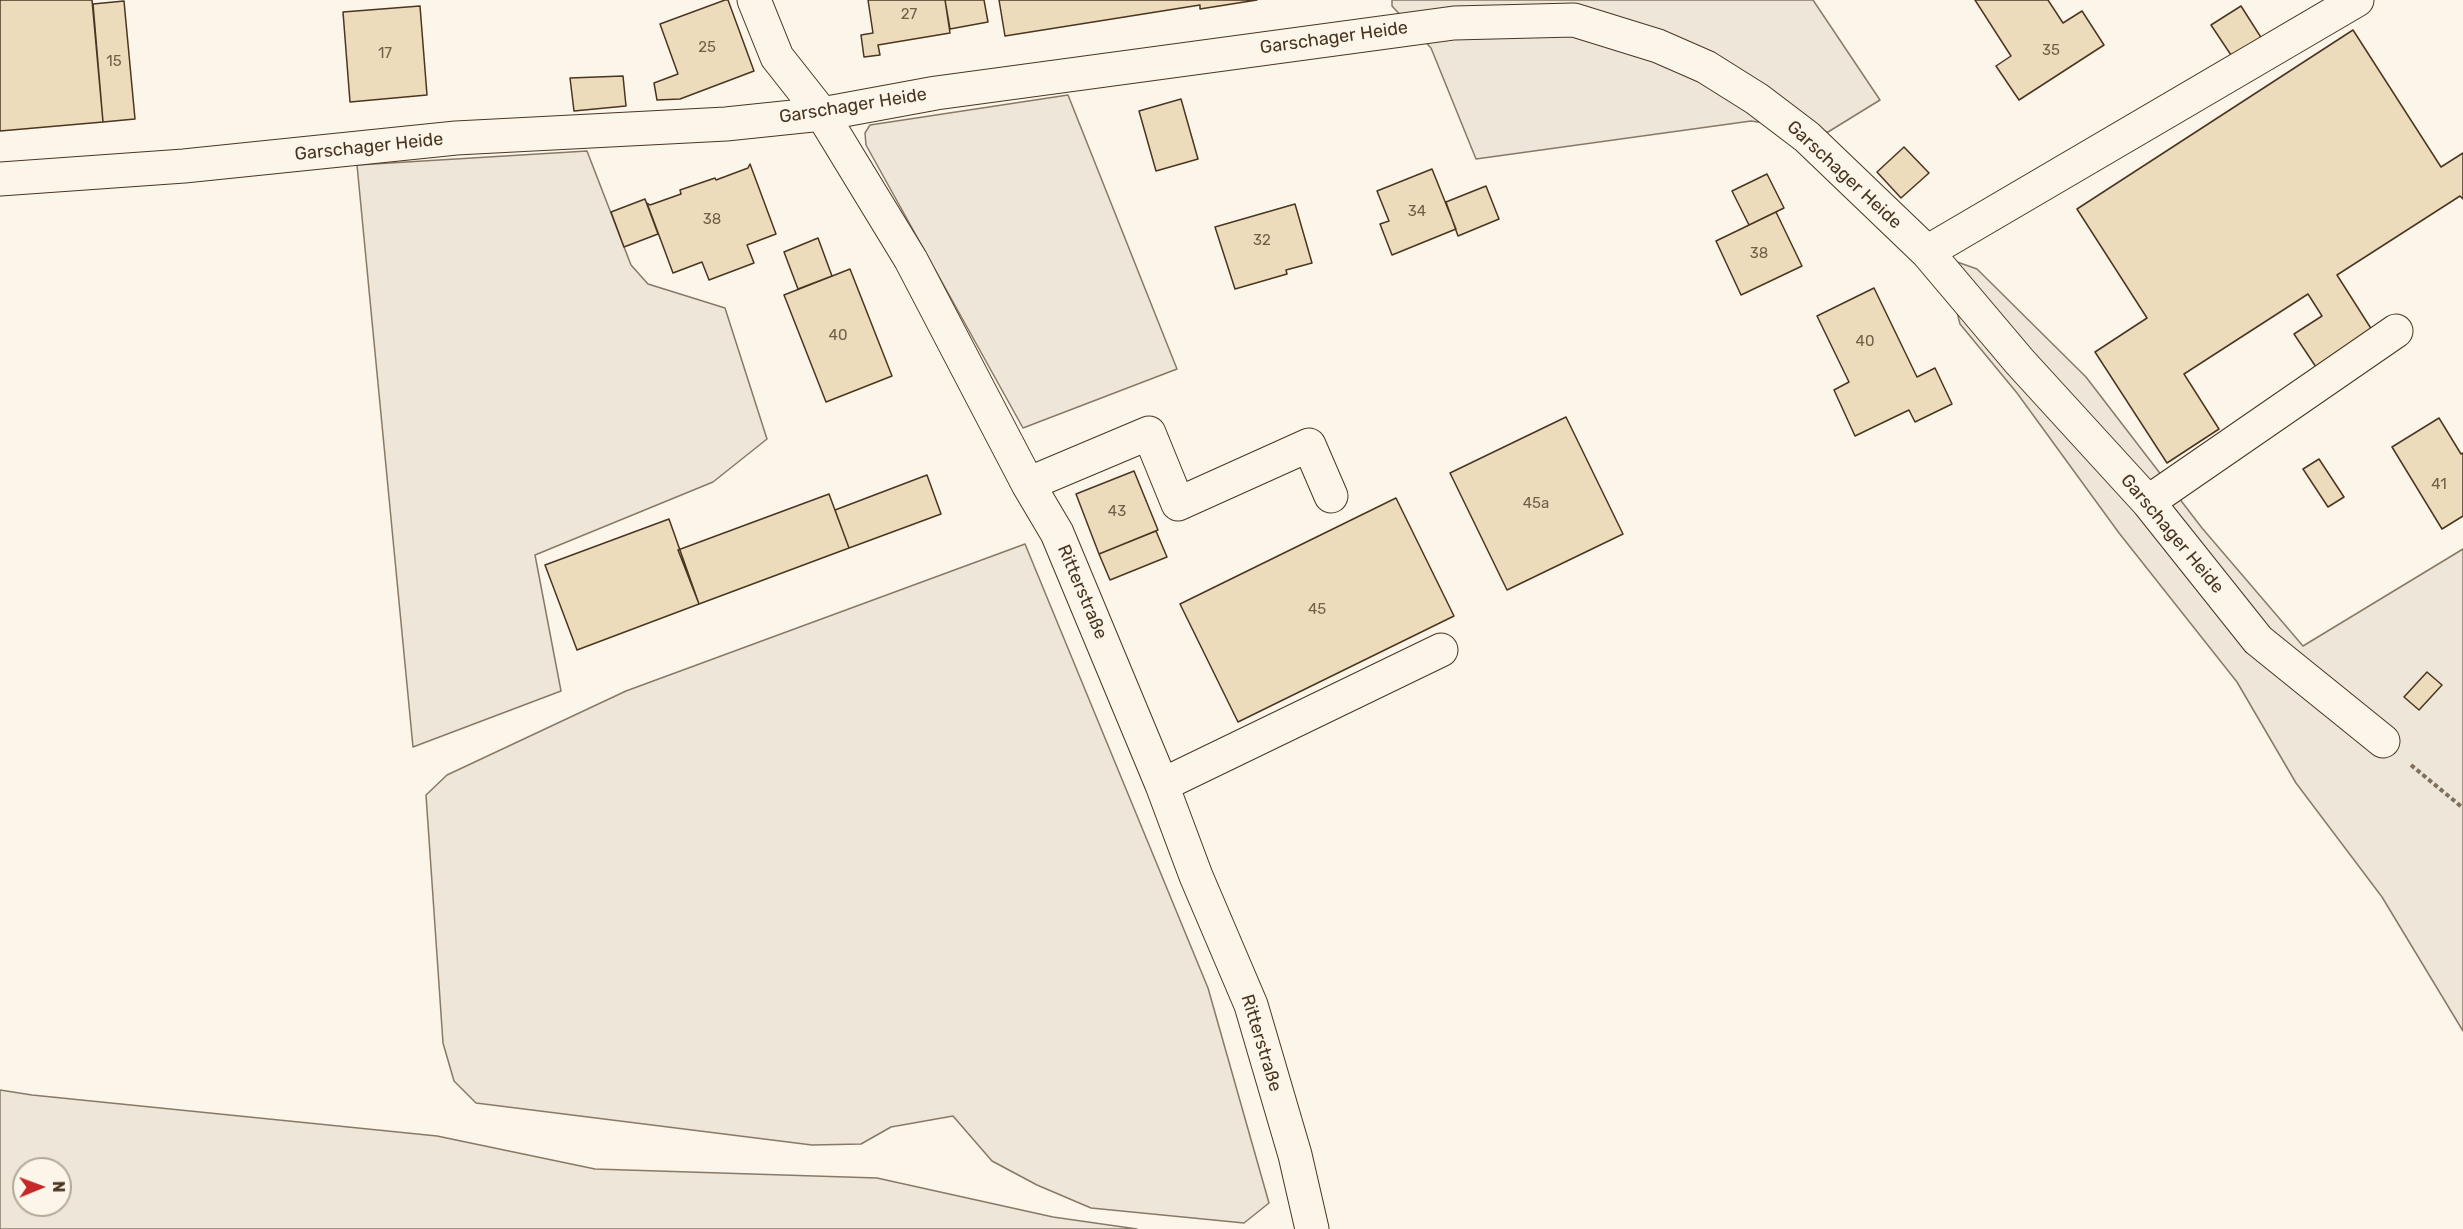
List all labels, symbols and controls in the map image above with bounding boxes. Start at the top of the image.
house number: 27 [901,6,917,24]
street label: Garschager Heide [1259,17,1409,59]
house number: 25 [698,39,716,57]
house number: 35 [2042,42,2060,60]
house number: 17 [378,45,392,63]
house number: 15 [106,53,122,71]
street label: Garschager Heide [778,84,928,128]
street label: Garschager Heide [1782,116,1906,234]
street label: Garschager Heide [294,128,444,166]
house number: 34 [1408,203,1426,221]
house number: 38 [703,211,721,229]
house number: 32 [1253,232,1271,250]
house number: 38 [1750,245,1768,263]
house number: 40 [829,327,847,345]
house number: 40 [1856,333,1874,351]
street label: Garschager Heide [2116,470,2228,598]
house number: 41 [2431,476,2447,494]
house number: 45a [1523,495,1549,513]
house number: 43 [1108,503,1126,521]
street label: Ritterstraße [1052,541,1112,643]
house number: 45 [1308,601,1326,619]
street label: Ritterstraße [1236,992,1286,1094]
north arrow [12,1157,72,1217]
text: N [49,1181,68,1193]

